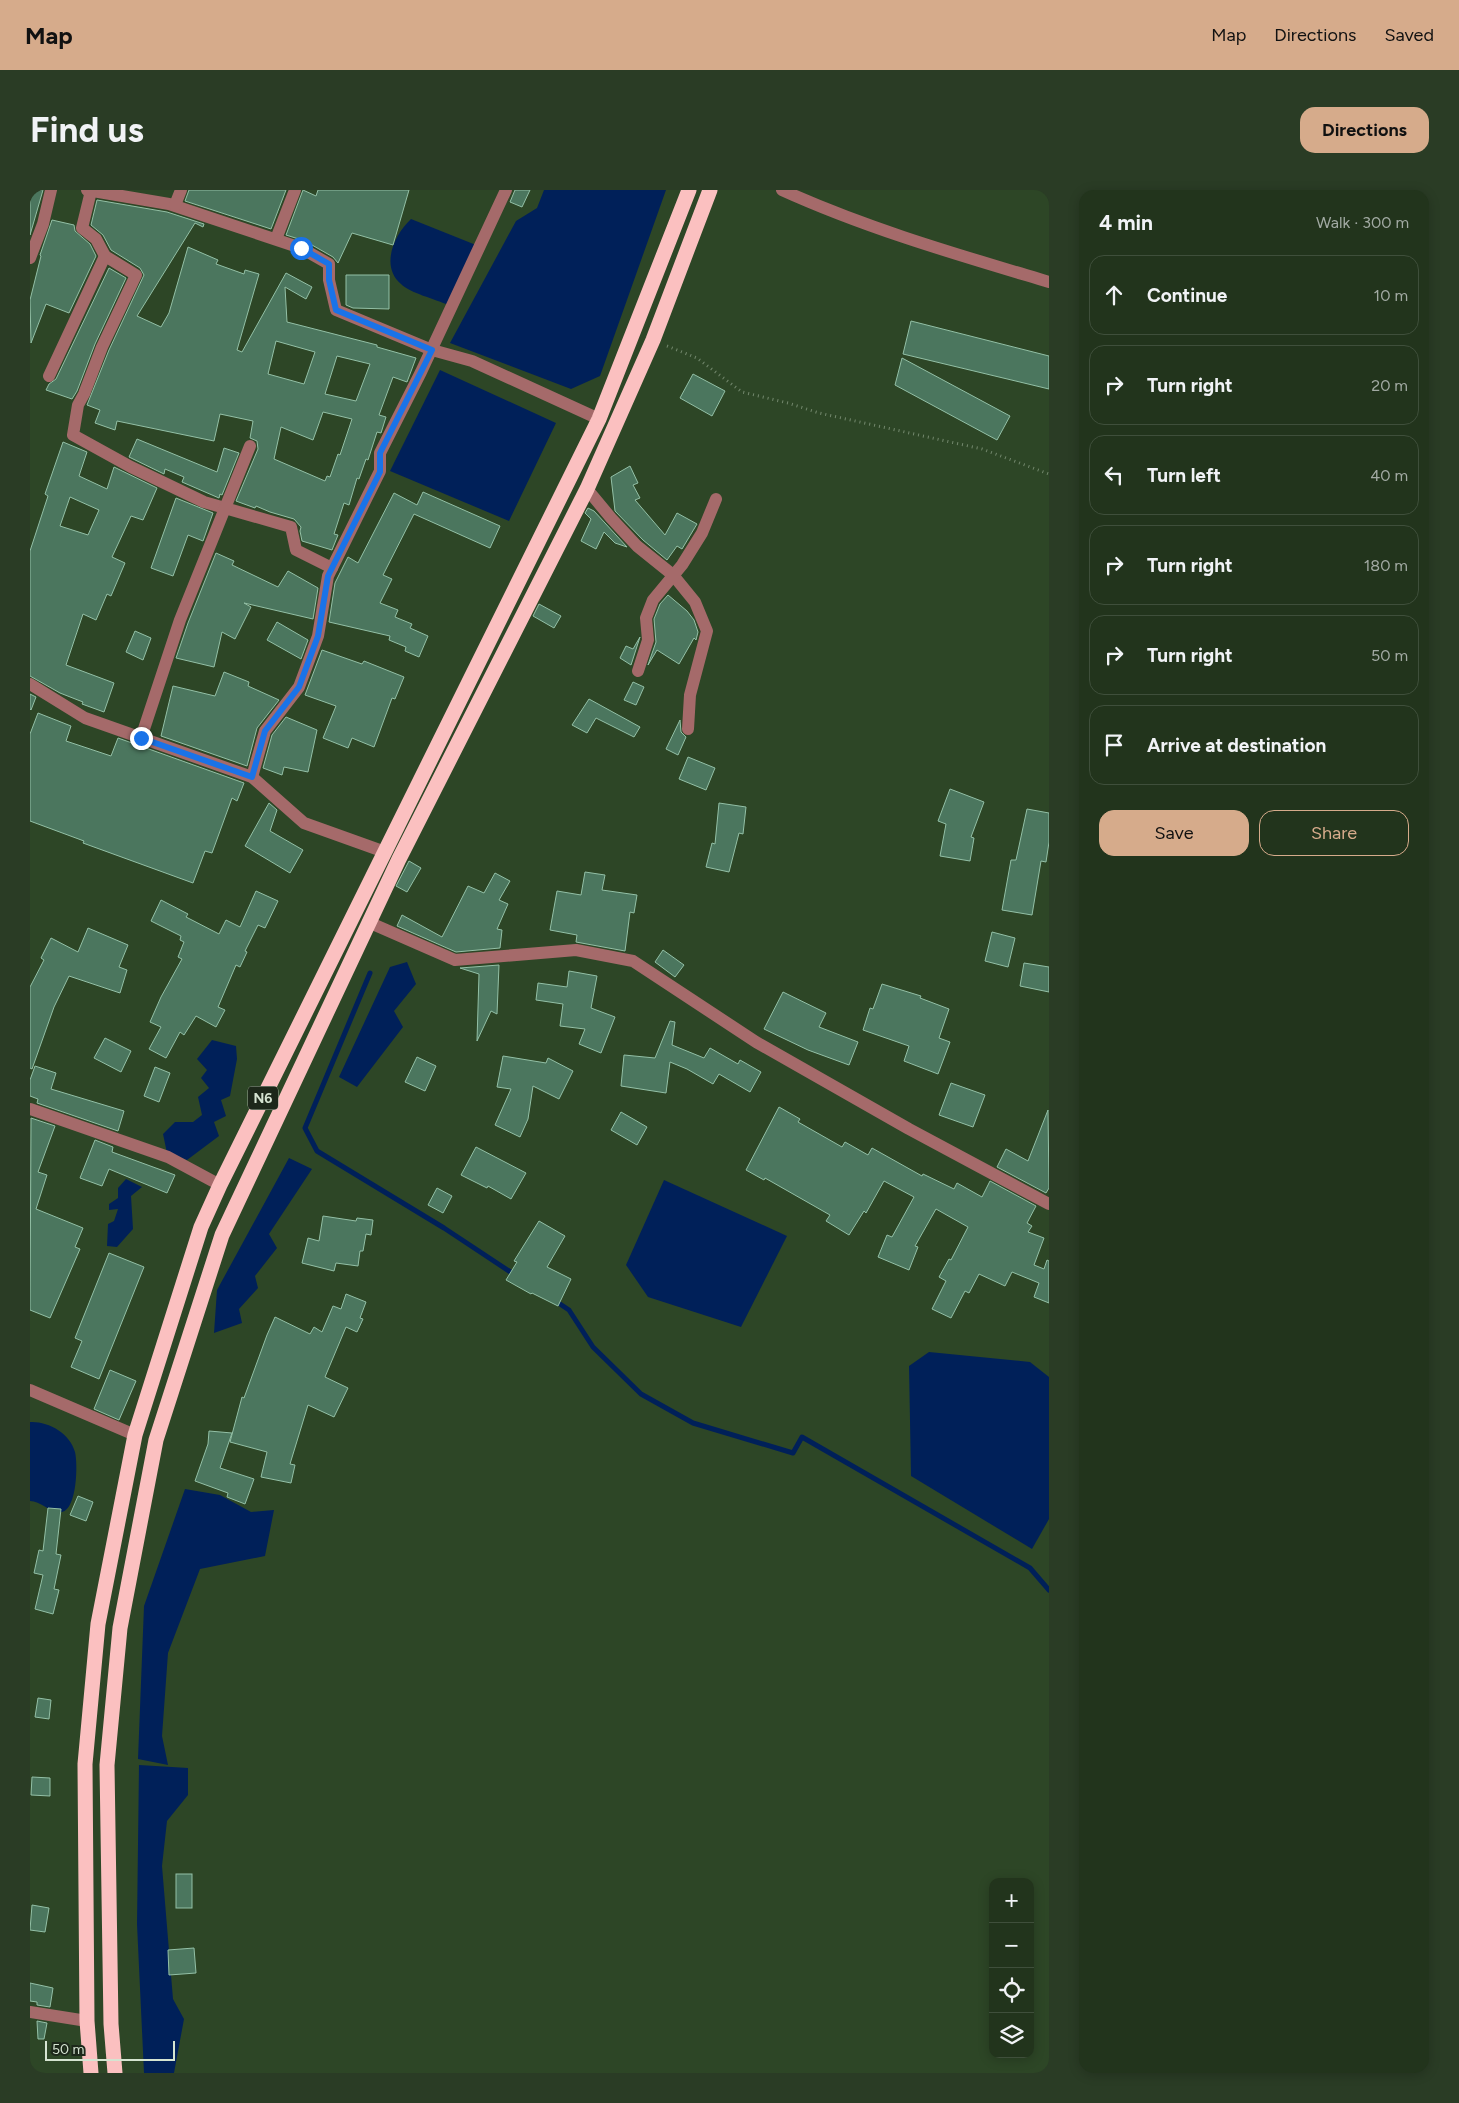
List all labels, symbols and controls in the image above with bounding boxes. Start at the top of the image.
text: Map [25,21,73,50]
text: Map [1211,24,1246,46]
text: Directions [1274,24,1356,46]
text: Saved [1384,24,1434,46]
button: Directions [1300,107,1429,153]
text: Find us [30,109,144,151]
text: 4 min [1099,210,1153,235]
text: Walk · 300 m [1316,213,1409,232]
route start [290,237,313,260]
icon: ahead [1100,281,1128,309]
text: Continue [1147,284,1227,307]
text: 10 m [1374,286,1408,305]
icon: right [1100,371,1128,399]
text: Turn right [1147,374,1233,397]
text: 20 m [1371,376,1408,395]
icon: left [1100,461,1128,489]
text: Turn left [1147,464,1221,487]
text: 40 m [1370,466,1408,485]
icon: right [1100,551,1128,579]
text: Turn right [1147,554,1233,577]
text: 180 m [1364,556,1408,575]
icon: right [1100,641,1128,669]
text: Turn right [1147,644,1233,667]
text: 50 m [1371,646,1408,665]
route end [130,727,153,750]
icon: arrive [1100,731,1128,759]
text: Arrive at destination [1147,734,1326,757]
button: Save [1099,810,1249,856]
button: Share [1259,810,1409,856]
road number: N6 [248,1086,278,1110]
map controls [989,1878,1034,2058]
button: + [989,1878,1034,1923]
button: − [989,1923,1034,1968]
button: locate [989,1968,1034,2013]
button: layers [989,2013,1034,2058]
scale bar [45,2038,175,2061]
text: 50 m [52,2041,84,2058]

